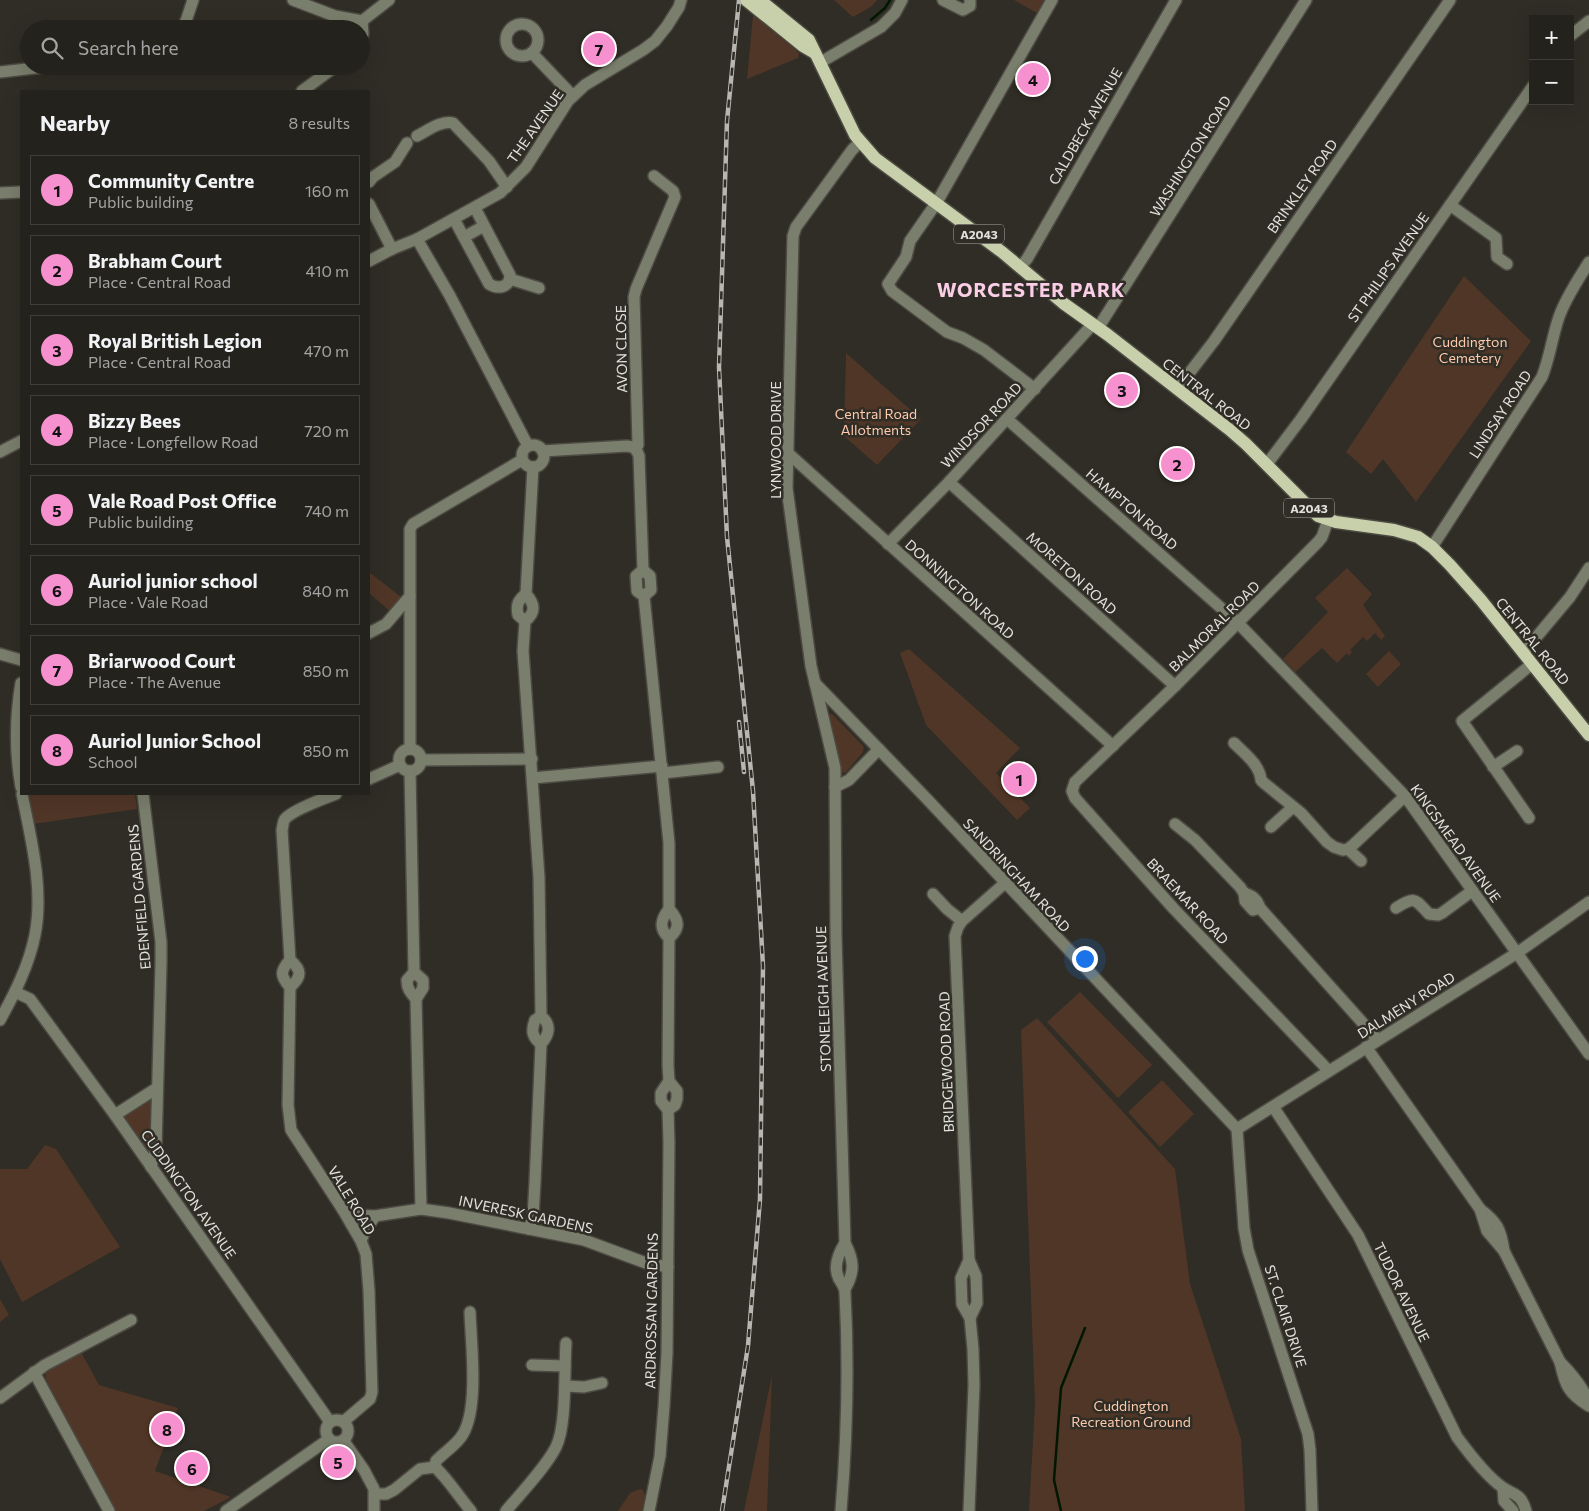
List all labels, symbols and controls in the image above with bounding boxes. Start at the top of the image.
map controls [1529,15,1574,105]
button: + [1529,15,1574,60]
search box [20,20,370,75]
pin: 7 [583,30,615,68]
icon: search [38,34,66,62]
text: Search here [78,36,178,59]
pin: 4 [1017,60,1049,98]
button: − [1529,60,1574,105]
street label: CALDBECK AVENUE [1045,64,1125,188]
street label: THE AVENUE [503,86,567,166]
street label: WASHINGTON ROAD [1146,92,1234,220]
text: Nearby [40,110,110,135]
text: 8 results [289,113,350,132]
street label: BRINKLEY ROAD [1263,136,1341,236]
text: Community Centre [88,169,254,192]
text: 1 [53,181,61,200]
text: 160 m [305,181,349,200]
text: Public building [88,192,193,211]
street label: ST PHILIPS AVENUE [1344,209,1432,325]
road number: A2043 [954,224,1004,243]
text: Brabham Court [88,249,222,272]
text: 2 [52,261,62,280]
text: 410 m [306,261,349,280]
text: Place · Central Road [88,272,231,291]
district label: WORCESTER PARK [937,278,1125,301]
street label: AVON CLOSE [612,305,630,393]
text: Royal British Legion [88,329,262,352]
park label: Cuddington Cemetery [1433,333,1507,366]
text: 3 [52,341,62,360]
text: 470 m [304,341,349,360]
text: Place · Central Road [88,352,231,371]
street label: CENTRAL ROAD [1159,354,1255,434]
street label: LINDSAY ROAD [1465,367,1535,461]
pin: 3 [1106,371,1138,409]
street label: WINDSOR ROAD [937,379,1025,471]
street label: LYNWOOD DRIVE [767,381,784,499]
park label: Central Road Allotments [835,405,917,438]
text: Bizzy Bees [88,409,181,432]
text: 4 [52,421,62,440]
text: 720 m [304,421,349,440]
text: Place · Longfellow Road [88,432,258,451]
pin: 2 [1161,445,1193,483]
street label: HAMPTON ROAD [1083,465,1181,553]
text: Vale Road Post Office [88,489,276,512]
road number: A2043 [1284,498,1334,518]
text: 5 [52,501,62,520]
text: 740 m [304,501,349,520]
text: Public building [88,512,193,531]
street label: MORETON ROAD [1023,528,1121,618]
street label: DONNINGTON ROAD [902,536,1018,642]
text: Auriol junior school [88,569,258,592]
street label: BALMORAL ROAD [1165,577,1263,675]
text: 6 [52,581,62,600]
text: 840 m [302,581,349,600]
text: Place · Vale Road [88,592,208,611]
street label: CENTRAL ROAD [1493,594,1573,688]
text: Briarwood Court [88,649,235,672]
text: 7 [53,661,61,680]
text: 850 m [303,661,349,680]
text: Place · The Avenue [88,672,221,691]
text: Auriol Junior School [88,729,261,752]
text: 8 [52,741,62,760]
text: 850 m [303,741,349,760]
text: School [88,752,138,771]
pin: 1 [1003,760,1035,798]
street label: KINGSMEAD AVENUE [1407,780,1505,906]
street label: SANDRINGHAM ROAD [960,815,1074,935]
street label: EDENFIELD GARDENS [124,824,154,970]
street label: BRAEMAR ROAD [1144,854,1232,948]
street label: STONELEIGH AVENUE [812,926,834,1072]
your location [1072,946,1098,972]
street label: DALMENY ROAD [1354,968,1458,1042]
street label: BRIDGEWOOD ROAD [935,991,957,1133]
street label: CUDDINGTON AVENUE [138,1126,240,1262]
street label: VALE ROAD [325,1162,379,1238]
street label: INVERESK GARDENS [457,1191,595,1237]
street label: ARDROSSAN GARDENS [641,1233,661,1389]
street label: TUDOR AVENUE [1371,1239,1433,1345]
street label: ST. CLAIR DRIVE [1261,1263,1311,1369]
park label: Cuddington Recreation Ground [1071,1397,1191,1430]
pin: 8 [151,1410,183,1448]
pin: 5 [322,1443,354,1481]
pin: 6 [176,1449,208,1487]

